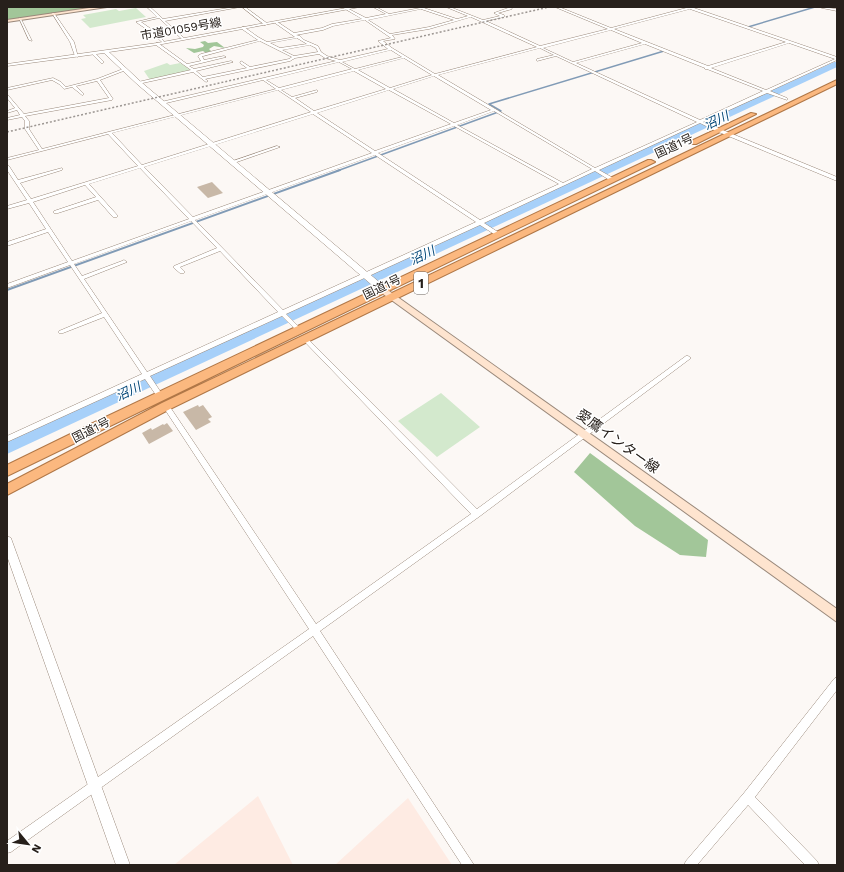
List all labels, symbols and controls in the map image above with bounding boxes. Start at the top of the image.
street label: 市道01059号線 [139,15,223,43]
water label: 沼川 [701,107,733,133]
street label: 国道1号 [653,131,695,161]
water label: 沼川 [407,242,439,268]
street label: 国道1号 [361,272,403,302]
road number: 1 [414,272,428,294]
water label: 沼川 [113,378,145,404]
street label: 愛鷹インター線 [574,406,662,476]
street label: 国道1号 [70,415,112,445]
north arrow [8,824,48,864]
text: N [29,842,44,855]

